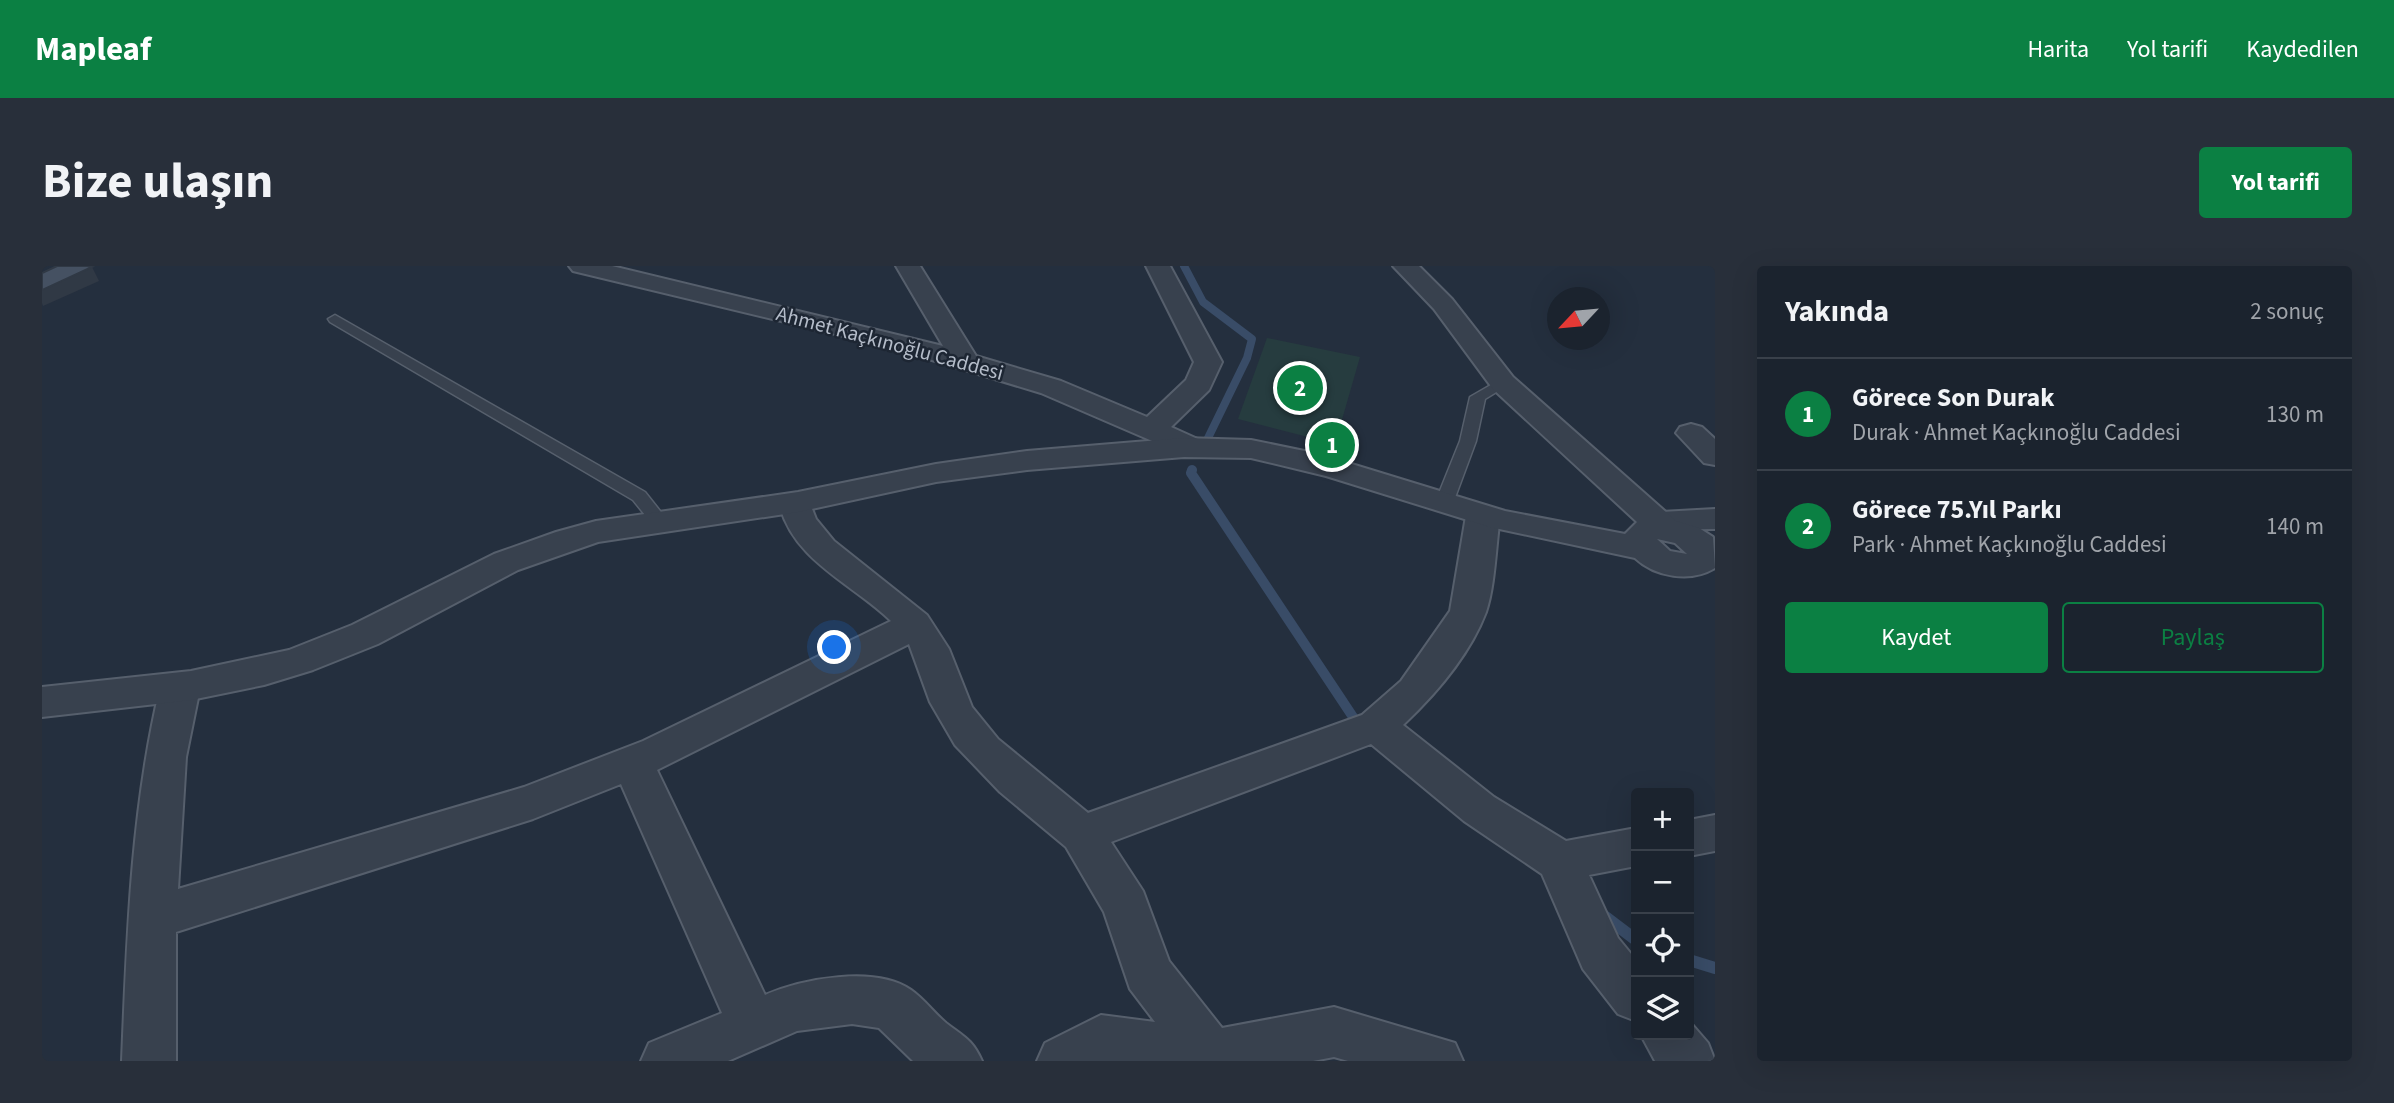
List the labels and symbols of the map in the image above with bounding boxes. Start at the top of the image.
north arrow [1547,287,1610,350]
street label: Ahmet Kaçkınoğlu Caddesi [773,298,1007,388]
pin: 2 [1277,362,1323,414]
pin: 1 [1309,419,1355,471]
your location [817,630,851,664]

